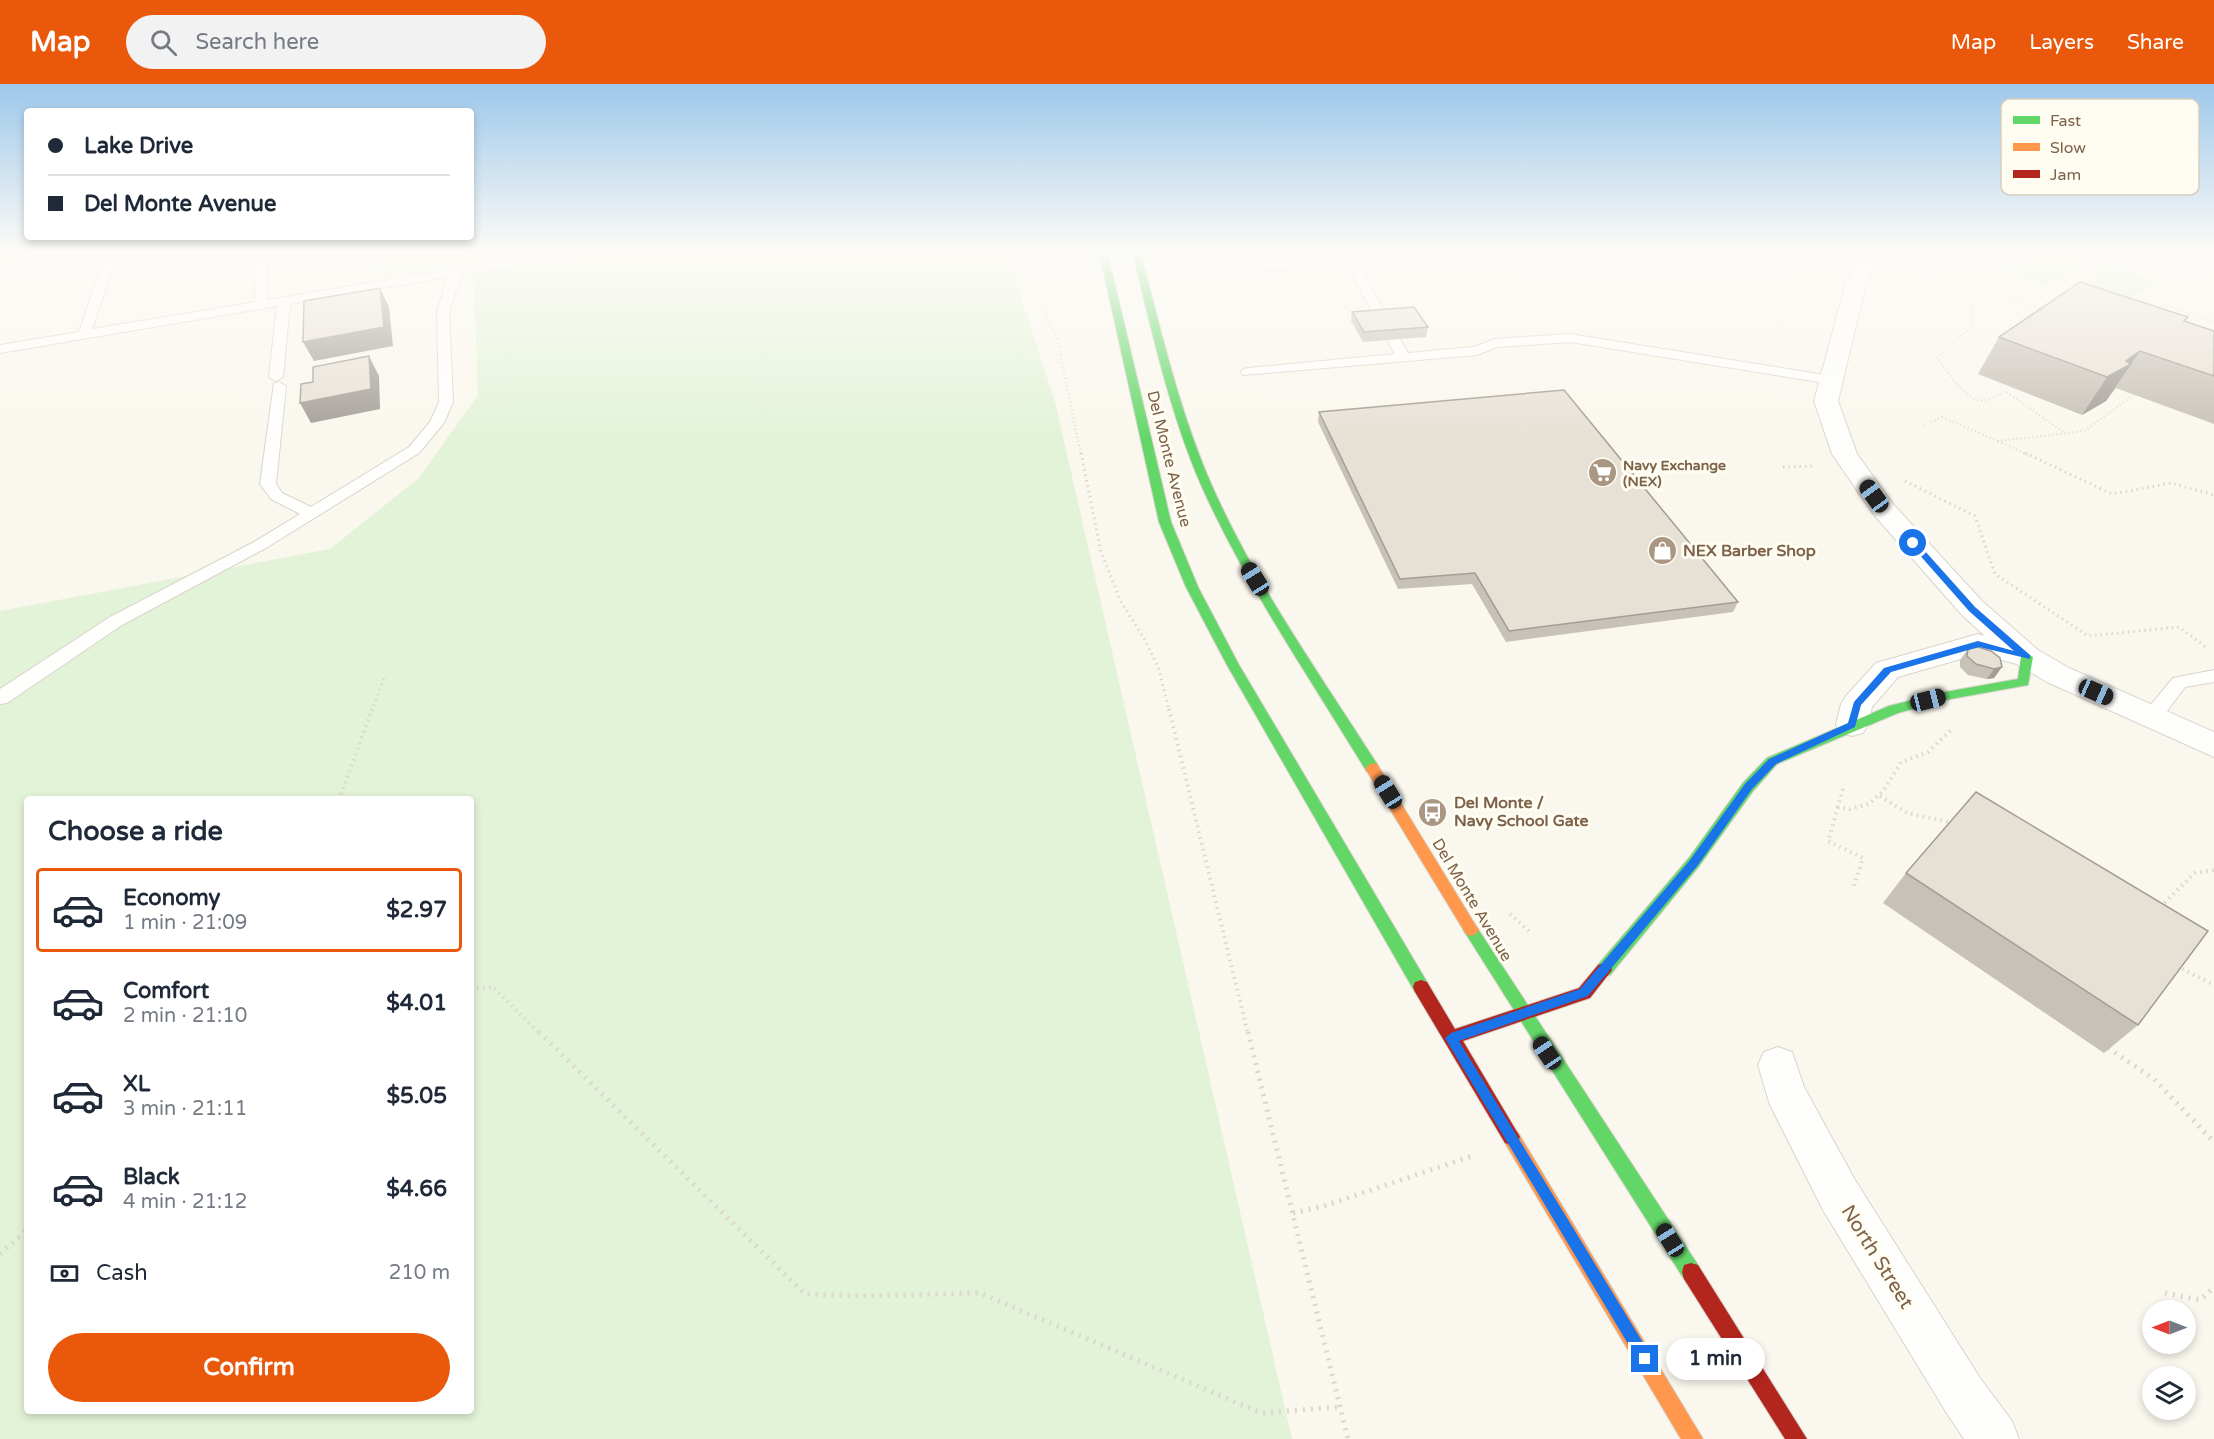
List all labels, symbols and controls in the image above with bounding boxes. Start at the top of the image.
search box [126,15,546,69]
text: Map [30,25,90,59]
icon: search [147,26,180,59]
text: Search here [195,29,319,55]
text: Map [1951,30,1996,55]
text: Layers [2029,30,2094,55]
text: Share [2127,30,2184,55]
legend [2001,99,2199,195]
text: Fast [2050,111,2081,131]
text: Lake Drive [84,133,193,159]
text: Slow [2050,138,2086,158]
text: Jam [2050,165,2081,185]
text: Del Monte Avenue [84,191,276,217]
street label: Del Monte Avenue [1142,389,1196,529]
supermarket icon: Navy Exchange (NEX) [1586,457,1618,489]
place label: Navy Exchange (NEX) [1623,457,1726,490]
car [1856,476,1892,516]
route start [1899,529,1926,556]
shop icon: NEX Barber Shop [1646,535,1678,567]
place label: NEX Barber Shop [1683,541,1816,561]
car [1238,559,1272,599]
car [2076,676,2116,708]
car [1908,687,1948,713]
car [1371,772,1405,812]
place label: Del Monte / Navy School Gate [1454,793,1589,831]
bus stop icon: Del Monte / Navy School Gate [1417,796,1449,828]
text: Choose a ride [48,815,223,848]
street label: Del Monte Avenue [1427,835,1517,965]
icon: car [51,883,105,937]
text: Economy [123,885,220,911]
text: $2.97 [386,897,447,923]
text: 1 min · 21:09 [123,911,247,935]
icon: car [51,976,105,1030]
text: Comfort [123,978,209,1004]
text: $4.01 [386,990,447,1016]
text: 2 min · 21:10 [123,1004,247,1028]
car [1529,1033,1565,1073]
icon: car [51,1069,105,1123]
text: XL [123,1071,150,1097]
text: $5.05 [386,1083,447,1109]
text: 3 min · 21:11 [123,1097,247,1121]
icon: car [51,1162,105,1216]
text: Black [123,1164,180,1190]
text: $4.66 [386,1176,447,1202]
text: 4 min · 21:12 [123,1190,247,1214]
street label: North Street [1836,1201,1919,1314]
car [1653,1220,1687,1260]
icon: cash [48,1257,81,1290]
text: Cash [96,1260,148,1286]
text: 210 m [389,1261,450,1285]
north arrow [2142,1300,2196,1354]
map controls [2142,1300,2196,1420]
button: Confirm [48,1333,450,1402]
callout: 1 min [1666,1338,1765,1380]
route end [1631,1345,1658,1372]
text: 1 min [1689,1347,1742,1371]
button: layers [2142,1366,2196,1420]

